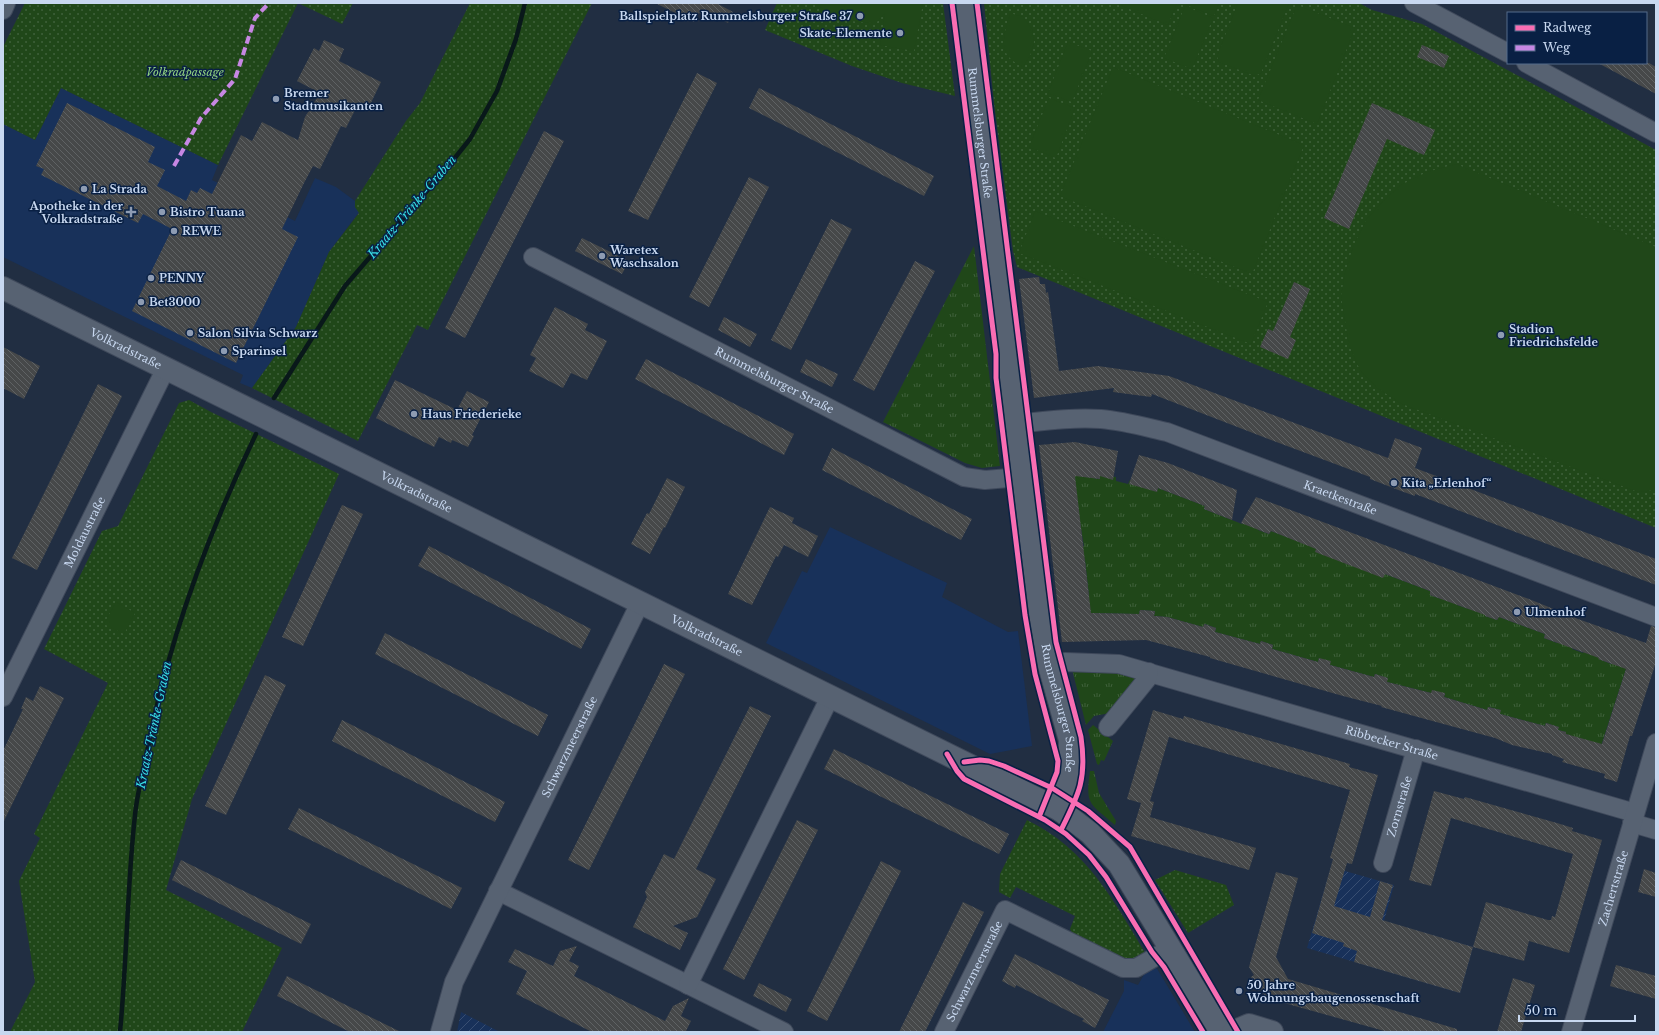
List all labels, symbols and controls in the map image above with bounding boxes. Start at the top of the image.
place label: Ballspielplatz Rummelsburger Straße 37 [619,9,852,23]
marker: Ballspielplatz Rummelsburger Straße 37 [855,11,865,21]
legend [1507,12,1647,64]
text: Radweg [1543,20,1592,35]
place label: Skate-Elemente [800,26,893,40]
marker: Skate-Elemente [895,28,905,38]
text: Weg [1542,40,1571,55]
park label: Volkradpassage [146,65,224,79]
street label: Rummelsburger Straße [965,67,995,199]
place label: Bremer Stadtmusikanten [284,86,383,113]
marker: Bremer Stadtmusikanten [271,94,281,104]
water label: Kraatz-Tränke-Graben [363,152,459,262]
place label: La Strada [92,182,147,196]
marker: La Strada [79,184,89,194]
place label: Apotheke in der Volkradstraße [29,199,124,226]
place label: Bistro Tuana [170,205,245,219]
marker: Apotheke in der Volkradstraße [126,207,136,217]
marker: Bistro Tuana [157,207,167,217]
place label: REWE [182,224,222,238]
marker: REWE [169,226,179,236]
place label: Waretex Waschsalon [609,243,679,270]
marker: Waretex Waschsalon [597,251,607,261]
place label: PENNY [159,271,205,285]
marker: PENNY [146,273,156,283]
place label: Bet3000 [149,295,200,309]
marker: Bet3000 [136,297,146,307]
place label: Stadion Friedrichsfelde [1509,322,1598,349]
street label: Volkradstraße [87,325,164,372]
place label: Salon Silvia Schwarz [198,326,318,340]
marker: Salon Silvia Schwarz [185,328,195,338]
marker: Stadion Friedrichsfelde [1496,330,1506,340]
place label: Sparinsel [232,344,286,358]
street label: Rummelsburger Straße [712,344,836,416]
marker: Sparinsel [219,346,229,356]
place label: Haus Friederieke [422,407,522,421]
marker: Haus Friederieke [409,409,419,419]
street label: Volkradstraße [377,468,455,516]
place label: Kita „Erlenhof“ [1402,476,1491,490]
street label: Kraetkestraße [1302,477,1379,518]
marker: Kita „Erlenhof“ [1389,478,1399,488]
street label: Moldaustraße [61,494,108,570]
place label: Ulmenhof [1525,605,1586,619]
marker: Ulmenhof [1512,607,1522,617]
street label: Volkradstraße [668,612,745,659]
street label: Rummelsburger Straße [1038,643,1078,774]
water label: Kraatz-Tränke-Graben [132,659,174,791]
street label: Schwarzmeerstraße [539,694,600,800]
street label: Ribbecker Straße [1343,723,1440,763]
street label: Zornstraße [1384,774,1415,838]
street label: Zachertstraße [1596,849,1631,928]
street label: Schwarzmeerstraße [943,918,1006,1024]
place label: 50 Jahre Wohnungsbaugenossenschaft [1246,978,1420,1005]
marker: 50 Jahre Wohnungsbaugenossenschaft [1234,986,1244,996]
scale bar [1519,997,1635,1023]
text: 50 m [1525,1003,1557,1018]

